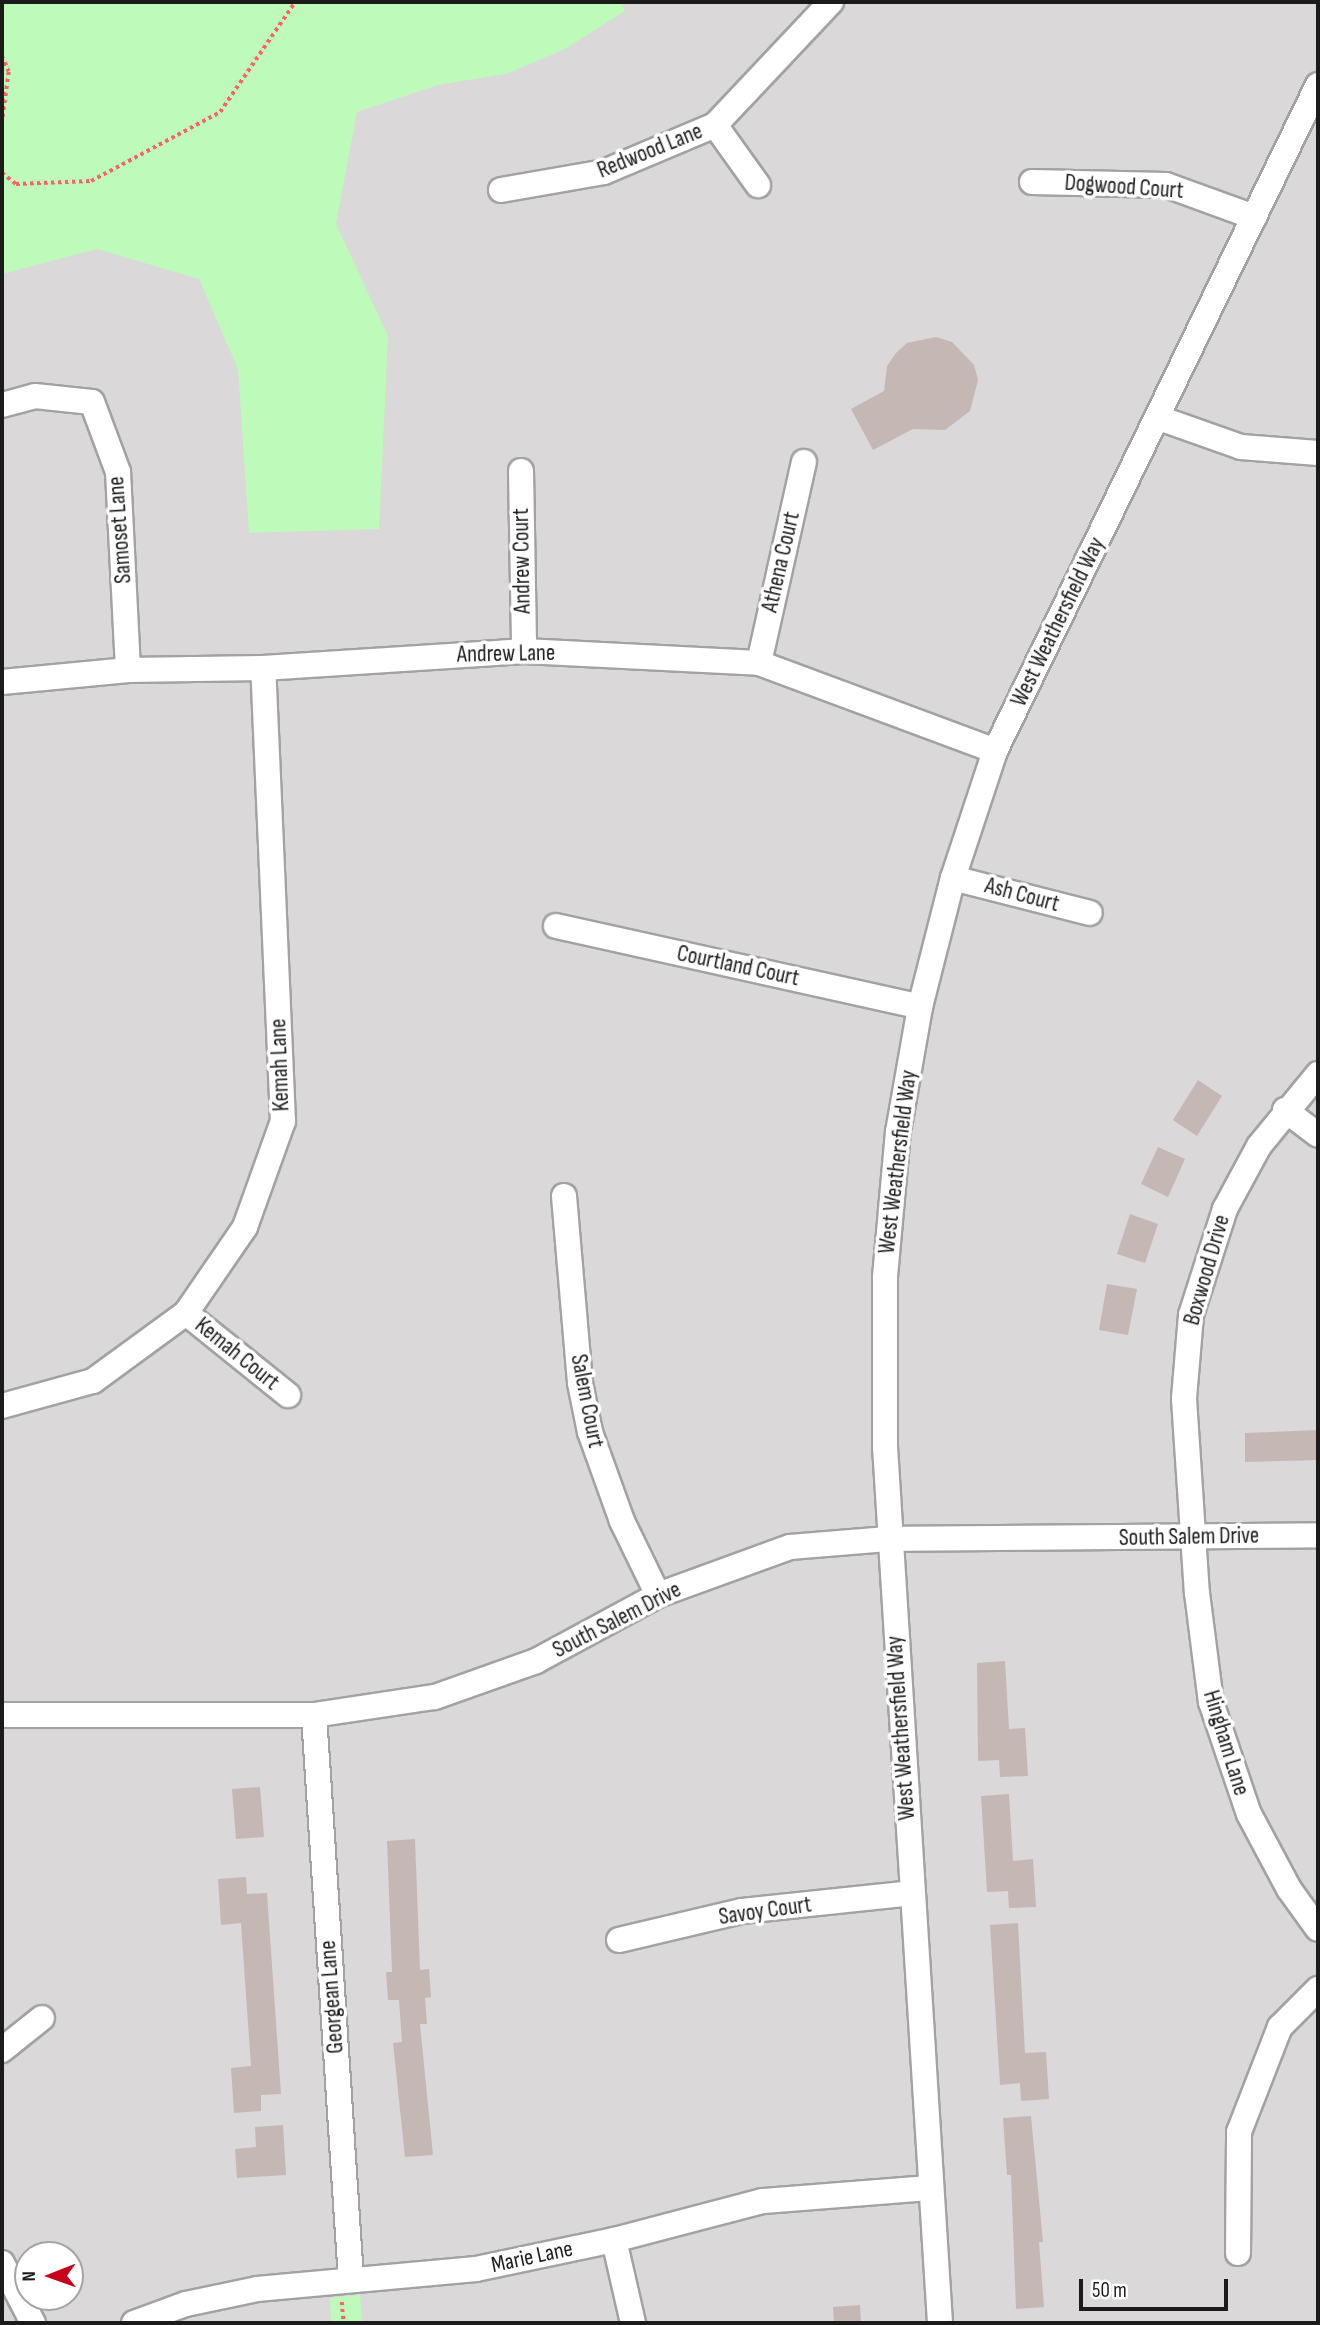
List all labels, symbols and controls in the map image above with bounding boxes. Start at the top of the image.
street label: Redwood Lane [593,117,707,185]
street label: Dogwood Court [1064,169,1184,205]
street label: Samoset Lane [102,475,138,585]
street label: Andrew Court [507,508,537,614]
street label: Athena Court [756,509,806,615]
street label: West Weathersfield Way [1005,533,1111,711]
street label: Andrew Lane [457,639,555,669]
street label: Ash Court [982,872,1062,918]
street label: Courtland Court [674,940,802,992]
street label: Kemah Lane [265,1018,295,1112]
street label: West Weathersfield Way [873,1069,923,1255]
street label: Boxwood Drive [1178,1212,1236,1328]
street label: Kemah Court [189,1312,285,1396]
street label: Salem Court [564,1352,610,1450]
street label: South Salem Drive [1119,1522,1259,1552]
street label: South Salem Drive [548,1576,686,1664]
street label: West Weathersfield Way [881,1635,921,1821]
street label: Hingham Lane [1197,1687,1255,1799]
street label: Savoy Court [717,1891,813,1931]
street label: Georgean Lane [314,1939,350,2055]
street label: Marie Lane [489,2235,575,2279]
north arrow [14,2241,84,2311]
scale bar [1082,2266,1231,2310]
text: N [18,2271,41,2282]
text: 50 m [1092,2278,1127,2303]

